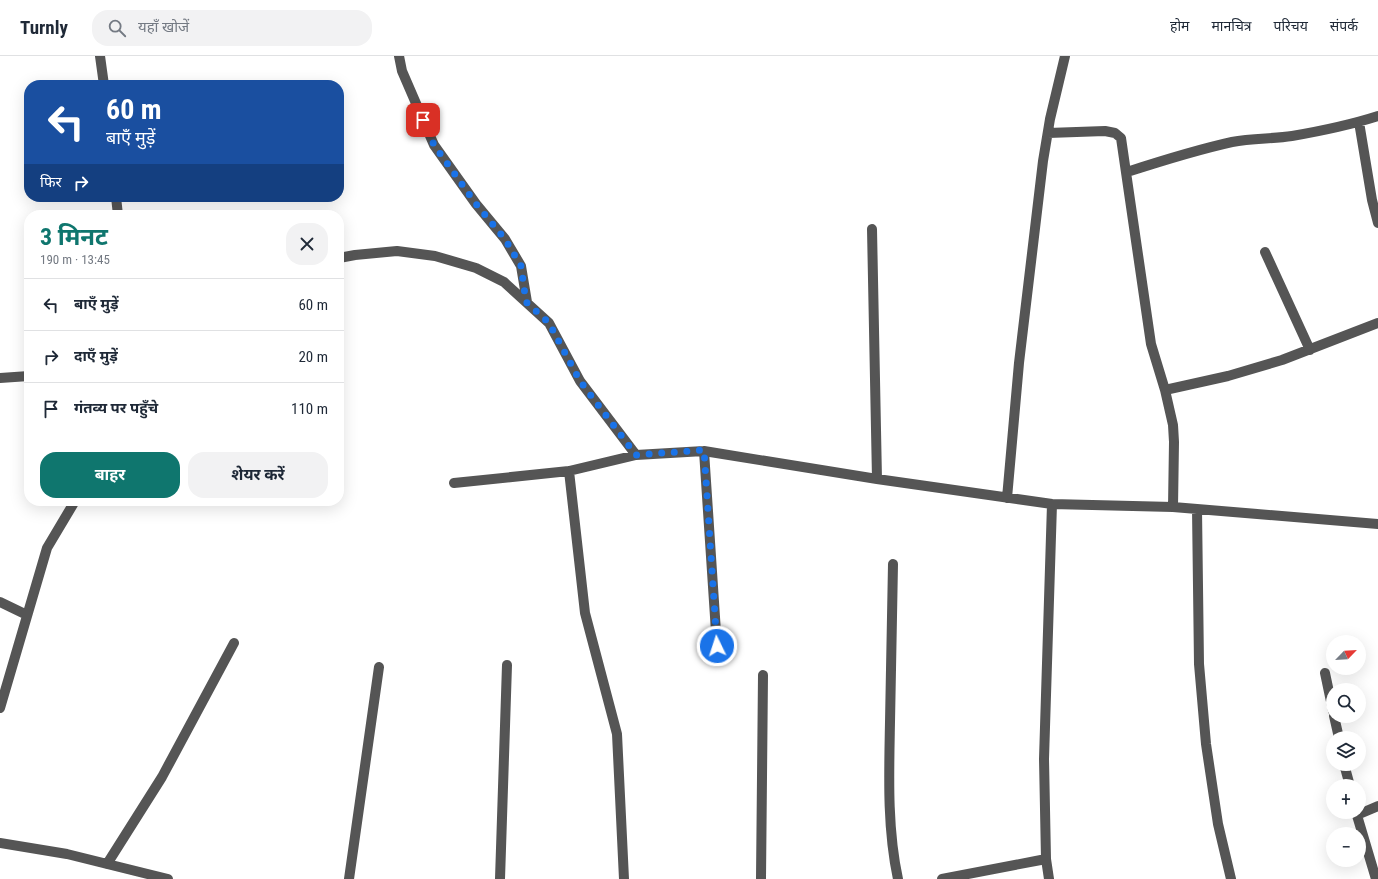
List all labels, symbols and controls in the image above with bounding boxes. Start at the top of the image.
search box [92,10,372,46]
text: Turnly [20,16,68,39]
icon: search [106,17,128,39]
text: यहाँ खोजें [138,18,189,36]
text: होम [1170,18,1189,34]
text: मानचित्र [1211,18,1252,34]
text: परिचय [1274,18,1308,34]
text: संपर्क [1330,18,1358,34]
text: 60 m [106,93,162,126]
icon: left [40,96,92,148]
pin [406,103,440,137]
icon: arrive [412,109,434,131]
text: बाएँ मुड़ें [106,127,155,148]
icon: right [70,172,92,194]
text: फिर [40,173,62,191]
text: 3 मिनट [40,223,108,251]
button: close [286,223,328,265]
text: 190 m · 13:45 [40,252,110,267]
icon: left [40,294,62,316]
text: बाएँ मुड़ें [74,295,119,313]
text: 60 m [298,296,328,314]
icon: right [40,346,62,368]
text: दाएँ मुड़ें [74,347,118,365]
text: 20 m [298,348,328,366]
icon: arrive [40,398,62,420]
text: गंतव्य पर पहुँचे [74,399,158,417]
text: 110 m [291,400,328,418]
button: बाहर [40,452,180,498]
button: शेयर करें [188,452,328,498]
position arrow [696,625,738,667]
north arrow [1326,635,1366,675]
map controls [1326,635,1366,867]
button: search [1326,683,1366,723]
button: layers [1326,731,1366,771]
button: + [1326,779,1366,819]
button: − [1326,827,1366,867]

